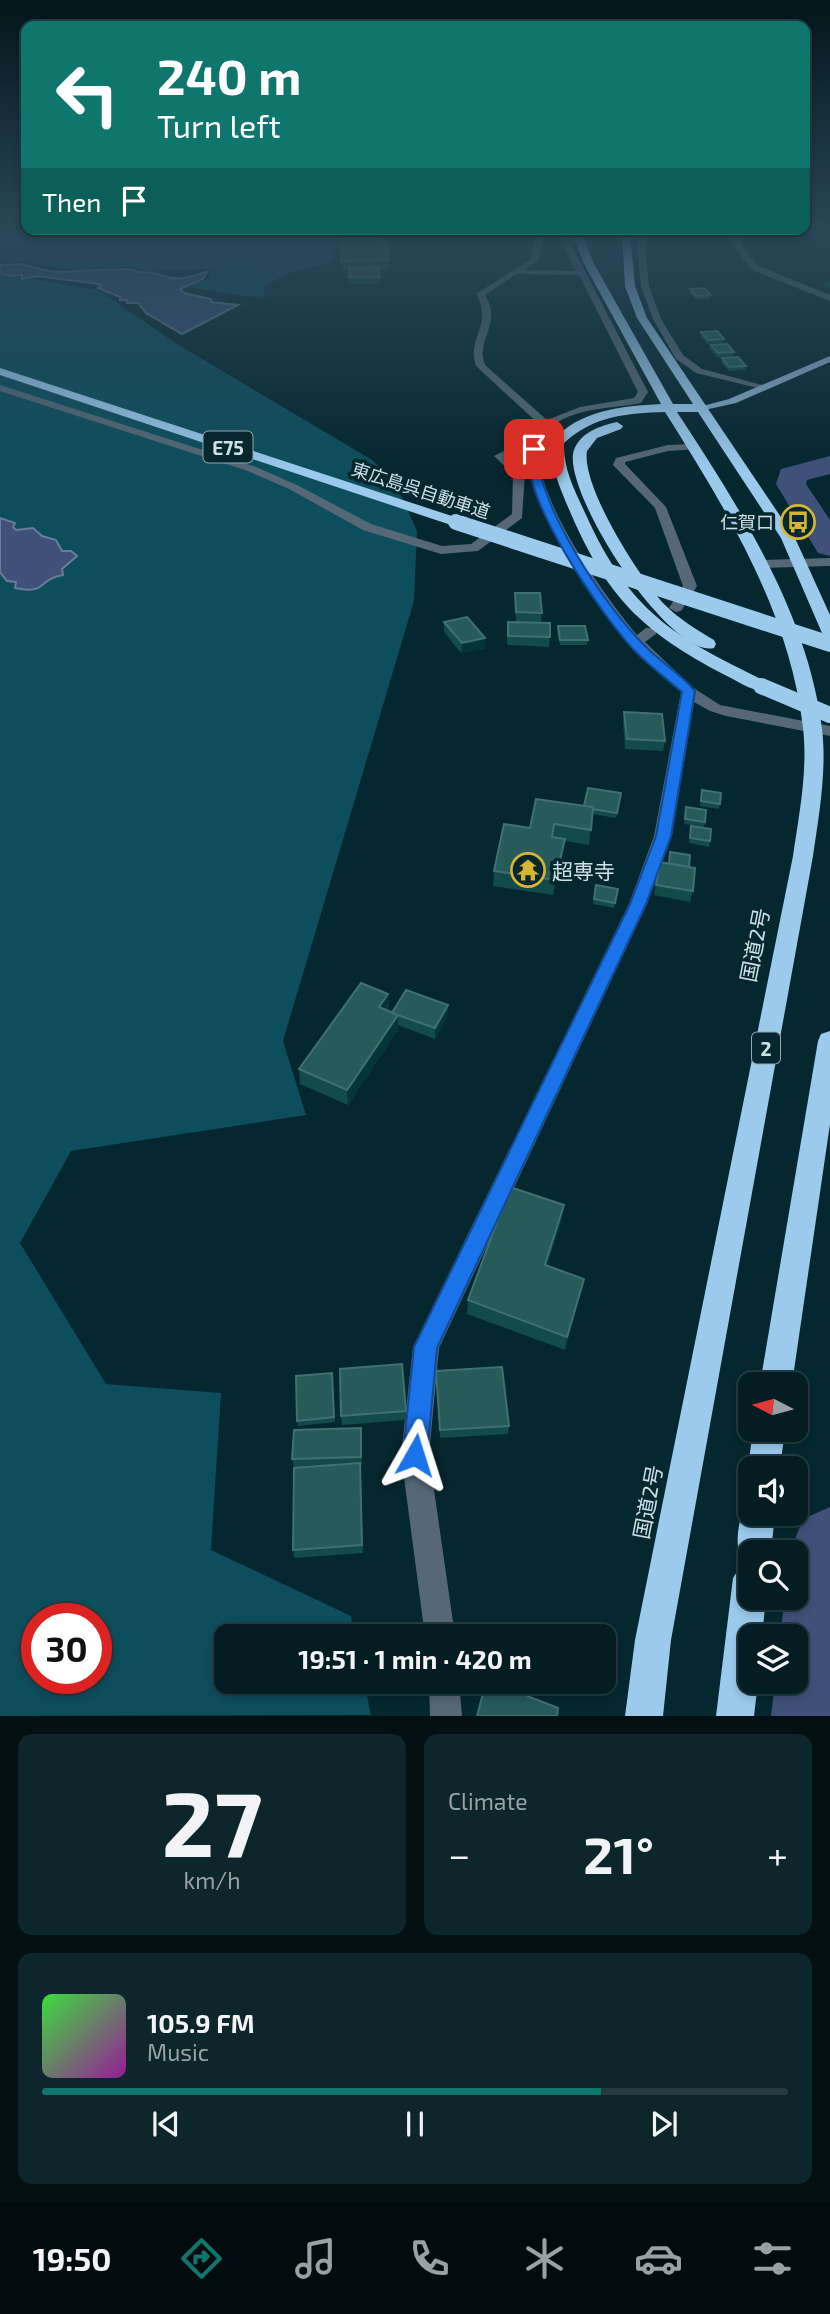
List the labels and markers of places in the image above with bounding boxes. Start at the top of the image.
pin [504,419,564,479]
bus stop icon: 仁賀口 [779,503,817,541]
place label: 仁賀口 [720,511,774,533]
temple icon: 超専寺 [509,851,547,889]
place label: 超専寺 [552,858,615,883]

